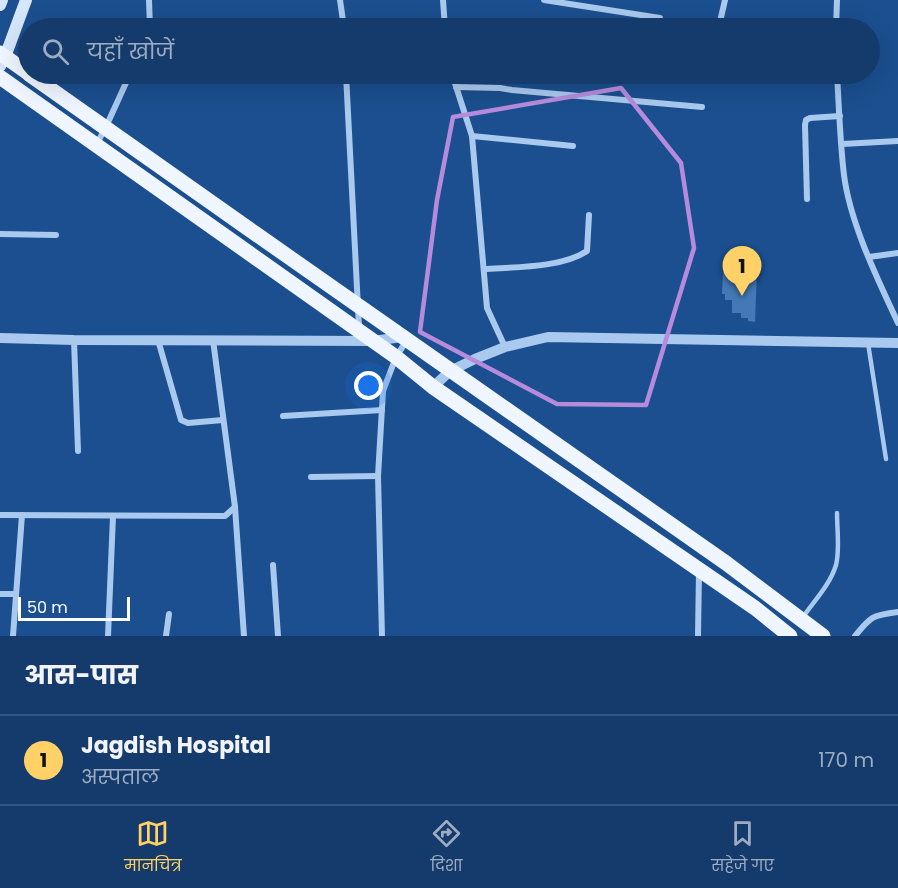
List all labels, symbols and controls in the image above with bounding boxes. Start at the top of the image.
search box [18,18,880,84]
icon: search [39,35,72,68]
text: यहाँ खोजें [87,36,174,67]
pin: 1 [722,246,762,296]
your location [354,371,383,400]
scale bar [18,594,130,622]
text: 50 m [27,596,68,619]
text: आस-पास [24,657,138,693]
text: Jagdish Hospital [81,730,271,761]
text: 1 [40,746,47,774]
text: 170 m [818,746,874,774]
text: अस्पताल [81,763,159,791]
tab: मानचित्र [124,817,182,878]
tab: दिशा [430,817,463,878]
tab: सहेजे गए [711,817,774,878]

